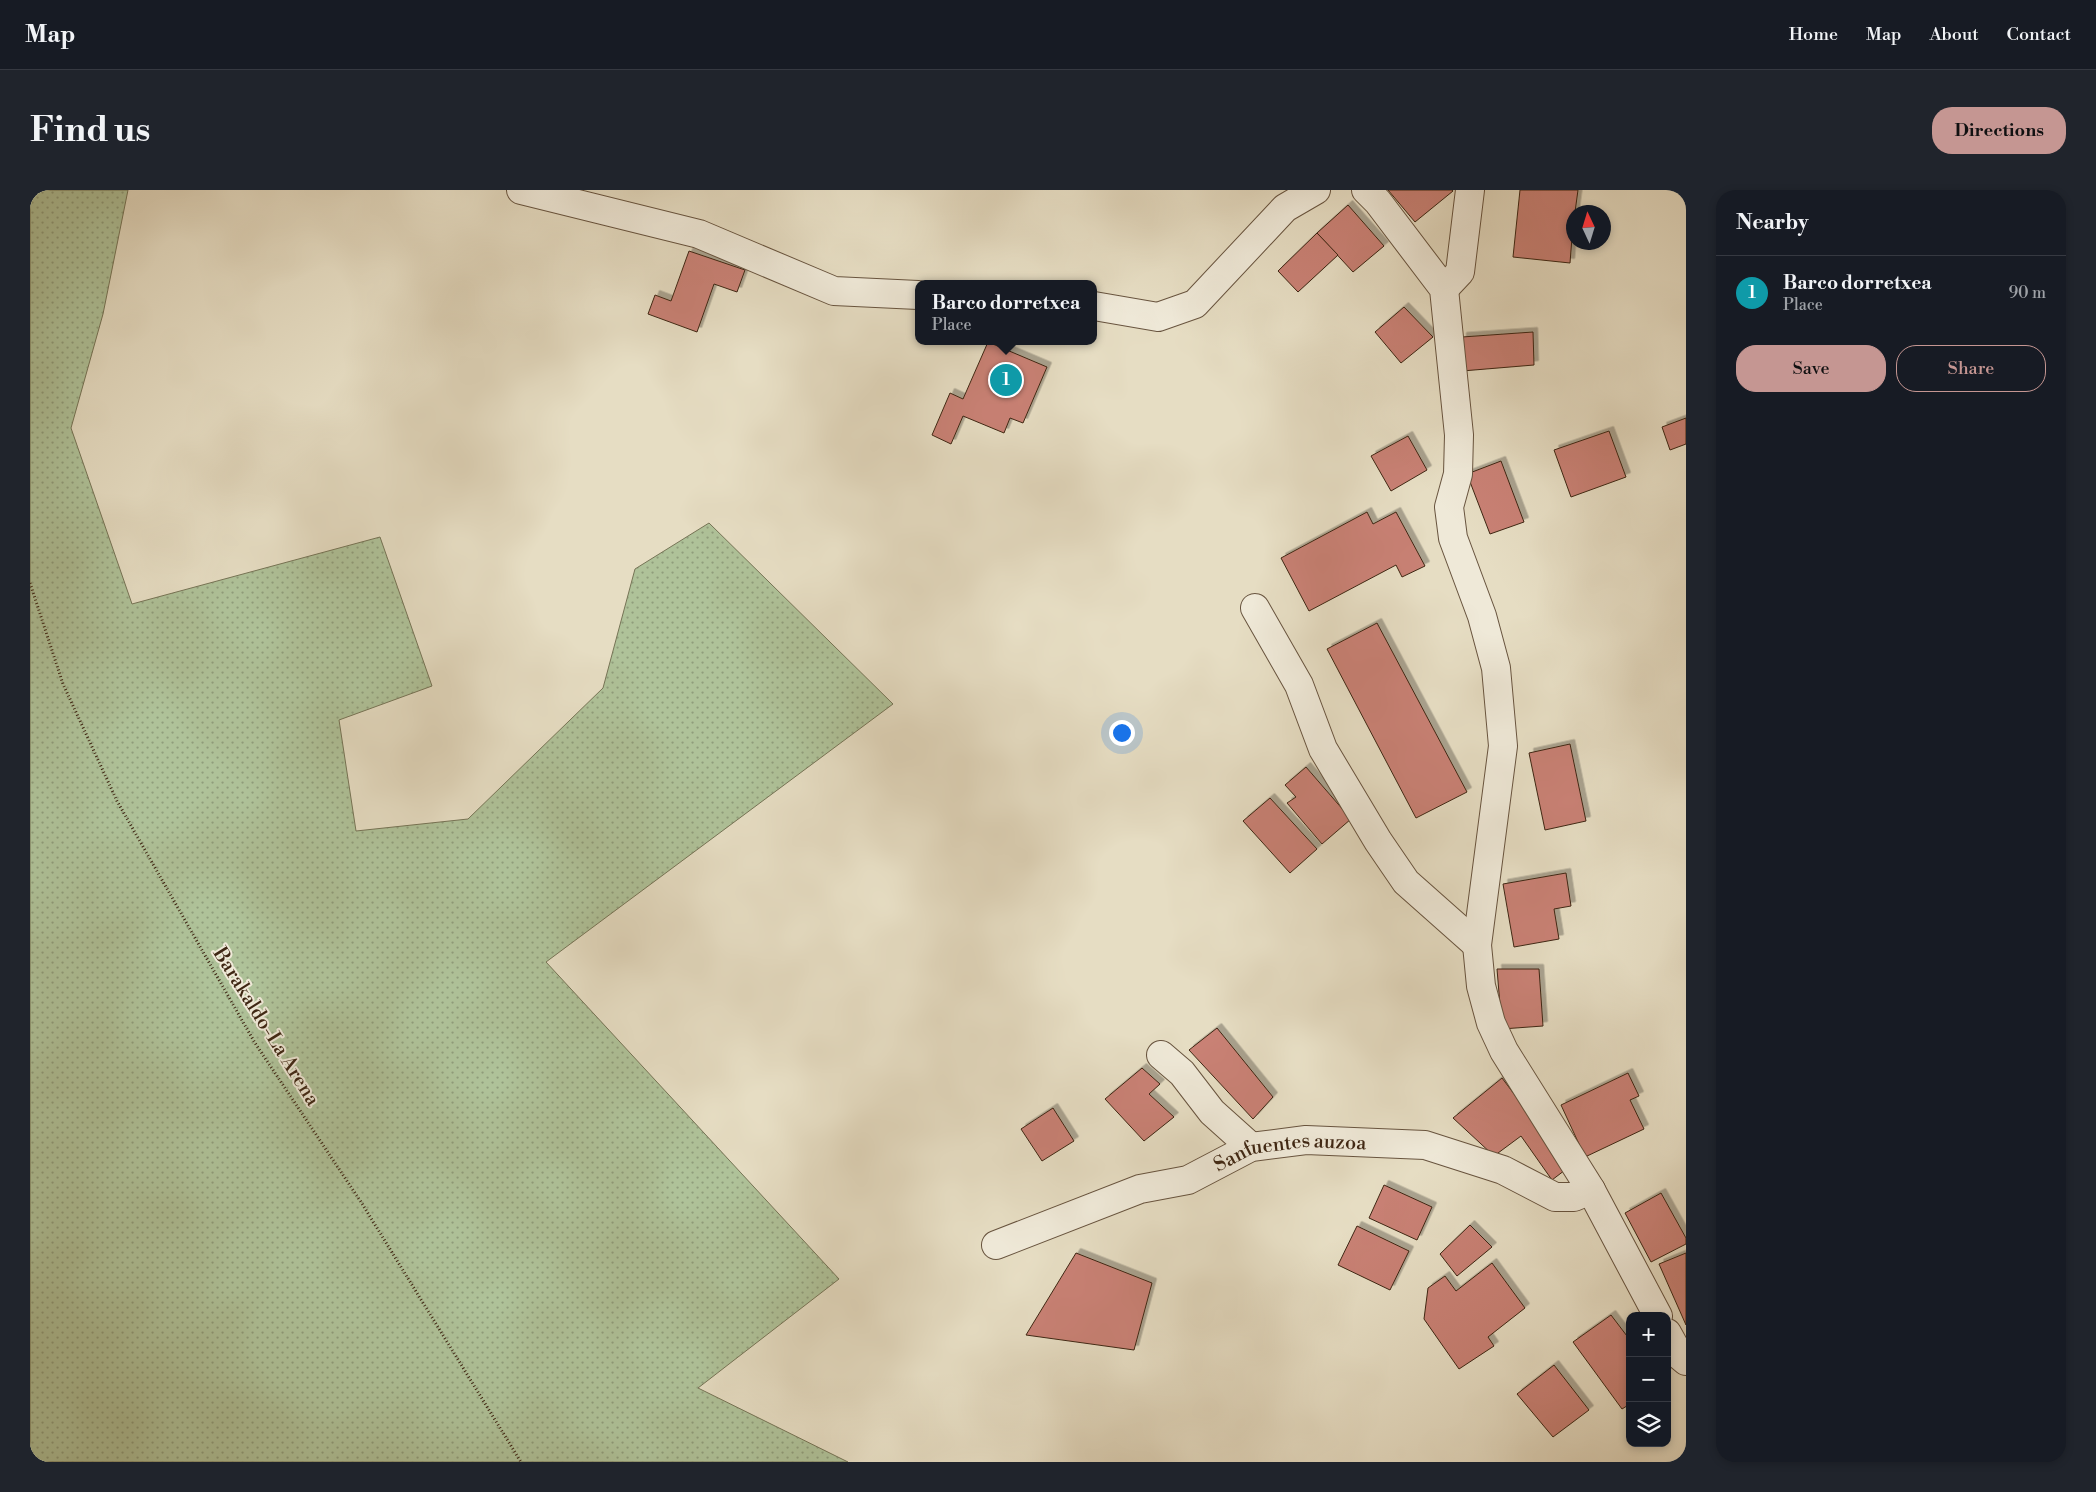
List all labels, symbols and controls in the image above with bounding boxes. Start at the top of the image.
text: Map [25,20,75,50]
text: Home [1789,23,1838,46]
text: Map [1866,23,1902,46]
text: About [1930,23,1979,46]
text: Contact [2007,23,2071,46]
button: Directions [1932,107,2066,154]
text: Find us [30,109,150,152]
north arrow [1566,205,1611,250]
text: Nearby [1736,210,1809,236]
text: Barco dorretxea [1783,271,1932,295]
popup [915,280,1097,345]
text: 1 [1748,283,1756,303]
text: 90 m [2008,283,2046,303]
text: Barco dorretxea [932,291,1080,315]
text: Place [1783,295,1823,315]
text: Place [932,315,972,335]
button: Save [1736,345,1886,392]
button: Share [1896,345,2046,392]
pin: 1 [990,361,1022,399]
your location [1109,720,1135,746]
street label: Barakaldo-La Arena [206,942,325,1111]
street label: Sanfuentes auzoa [1210,1129,1368,1178]
map controls [1626,1312,1671,1447]
button: + [1626,1312,1671,1357]
button: − [1626,1357,1671,1402]
button: layers [1626,1402,1671,1447]

